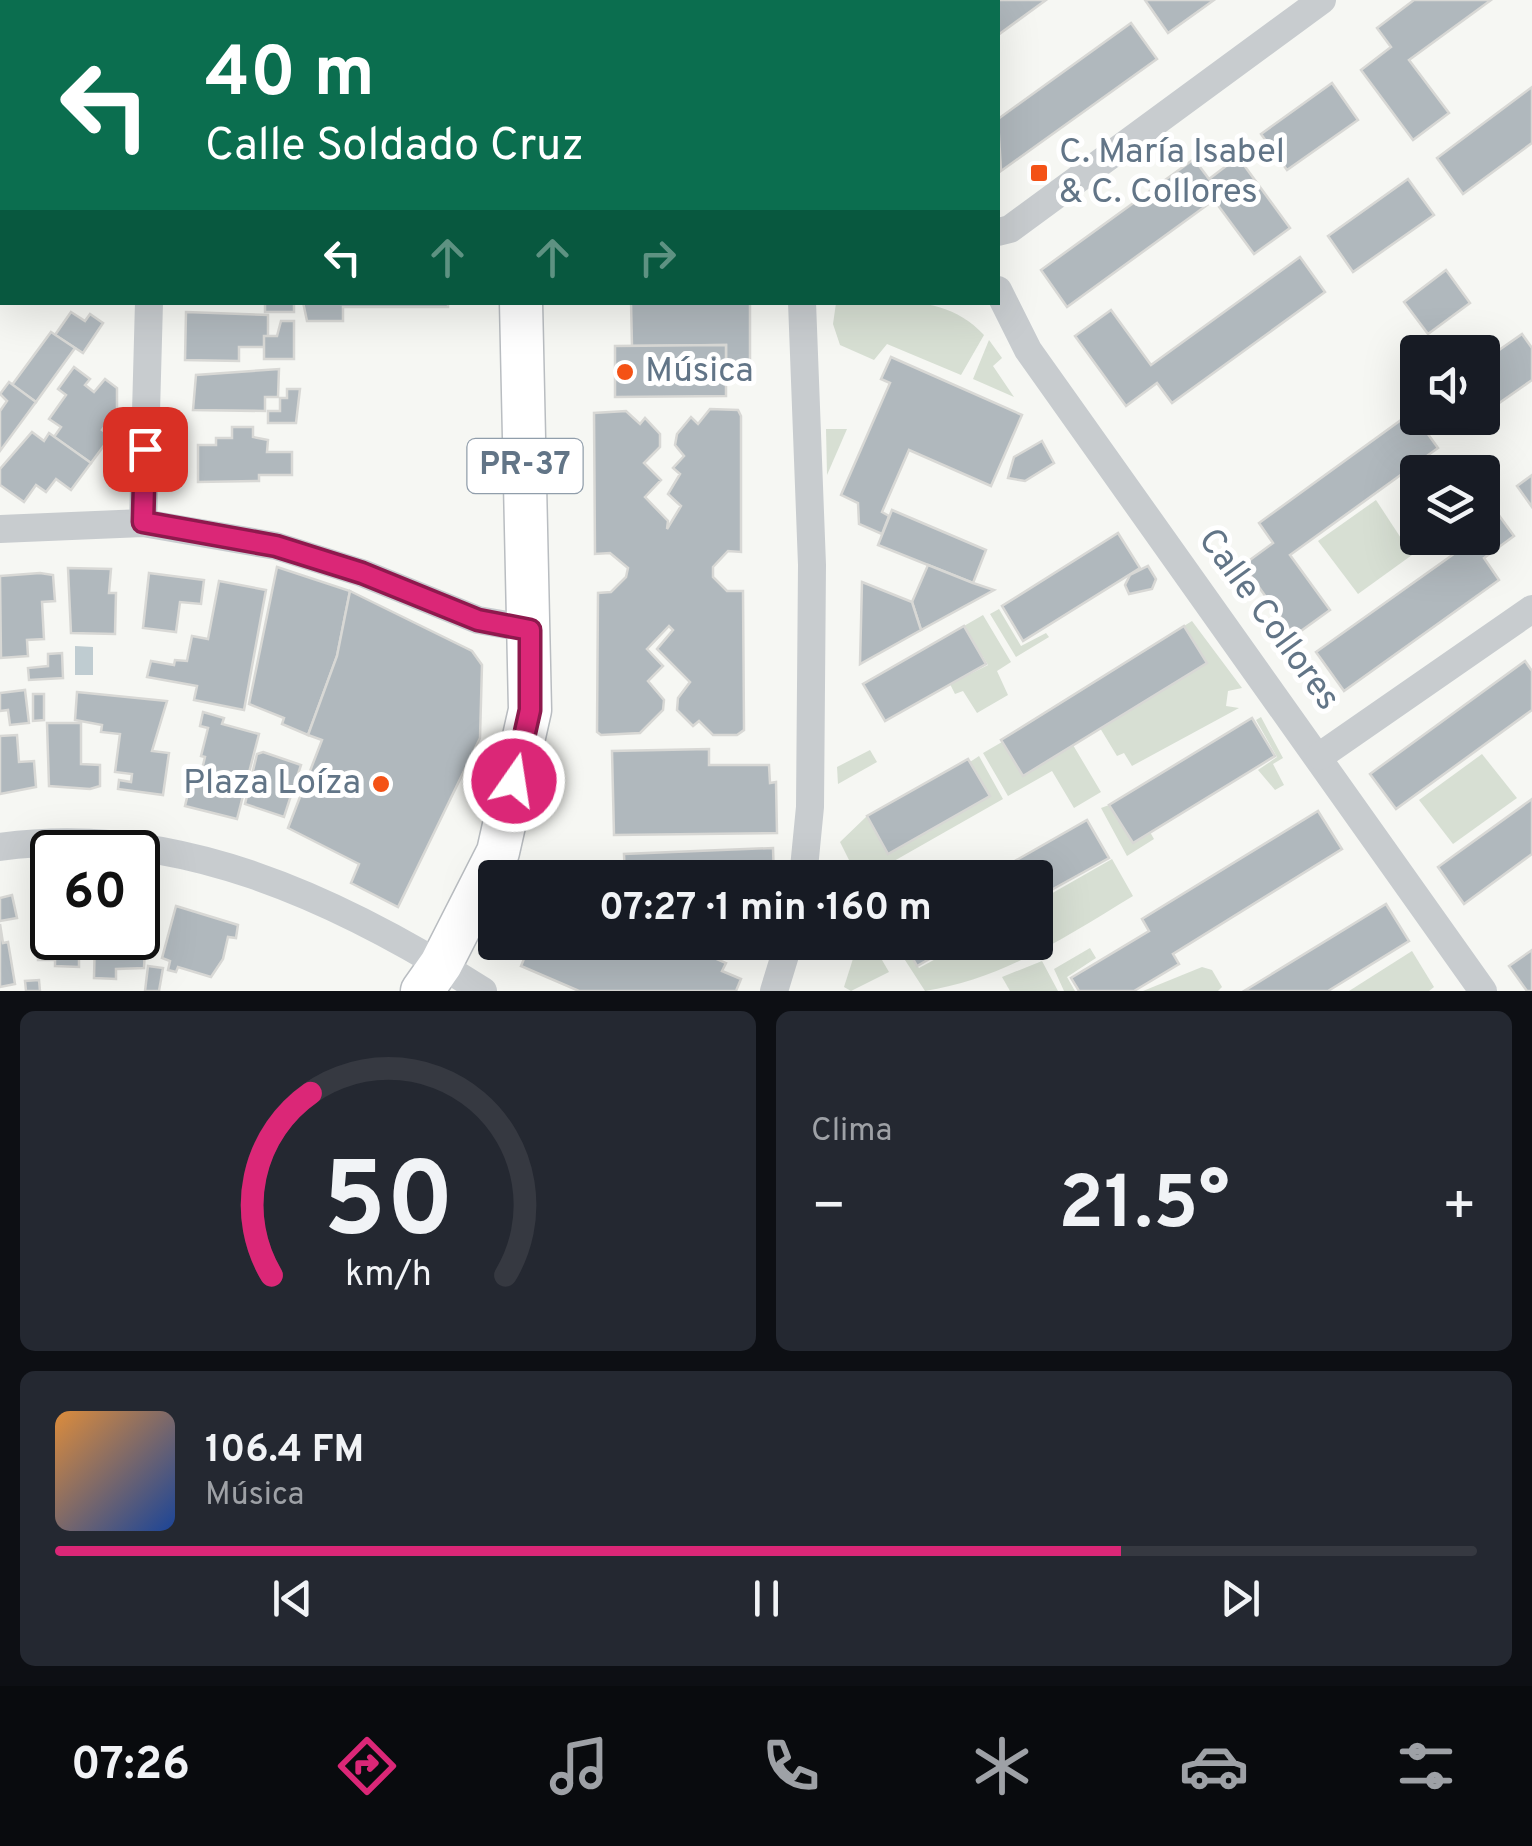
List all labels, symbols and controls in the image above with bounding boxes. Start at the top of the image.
text: 40 m [205,32,375,121]
icon: left [40,40,170,170]
text: Calle Soldado Cruz [205,119,584,176]
place label: C. María Isabel & C. Collores [1059,131,1285,215]
marker: C. María Isabel & C. Collores [1028,162,1050,184]
icon: left [315,230,370,285]
icon: ahead [420,230,475,285]
icon: ahead [525,230,580,285]
icon: right [630,230,685,285]
map controls [1400,335,1500,555]
button: sound [1400,335,1500,435]
place label: Música [645,350,754,394]
marker: Música [614,361,636,383]
pin [103,407,188,492]
icon: arrive [118,422,173,477]
road number: PR-37 [468,439,582,493]
button: layers [1400,455,1500,555]
street label: Calle Collores [1187,520,1349,720]
position arrow [462,729,566,833]
place label: Plaza Loíza [183,762,361,806]
marker: Plaza Loíza [370,773,392,795]
speed limit sign: 60 [30,830,160,960]
text: 07:27 · 1 min · 160 m [599,885,932,934]
text: Clima [811,1112,892,1152]
text: 50 [322,1141,454,1273]
text: 21.5° [1058,1160,1230,1255]
text: − [811,1174,846,1244]
text: + [1442,1174,1477,1244]
text: km/h [345,1253,431,1299]
text: 106.4 FM [205,1427,364,1476]
text: Música [205,1476,304,1516]
icon: previous [265,1571,320,1626]
icon: pause [739,1571,794,1626]
icon: next [1213,1571,1268,1626]
icon: directions [332,1731,402,1801]
icon: music [544,1731,614,1801]
icon: phone [756,1731,826,1801]
icon: climate [967,1731,1037,1801]
icon: car [1179,1731,1249,1801]
icon: filters [1391,1731,1461,1801]
text: 07:26 [71,1738,190,1795]

